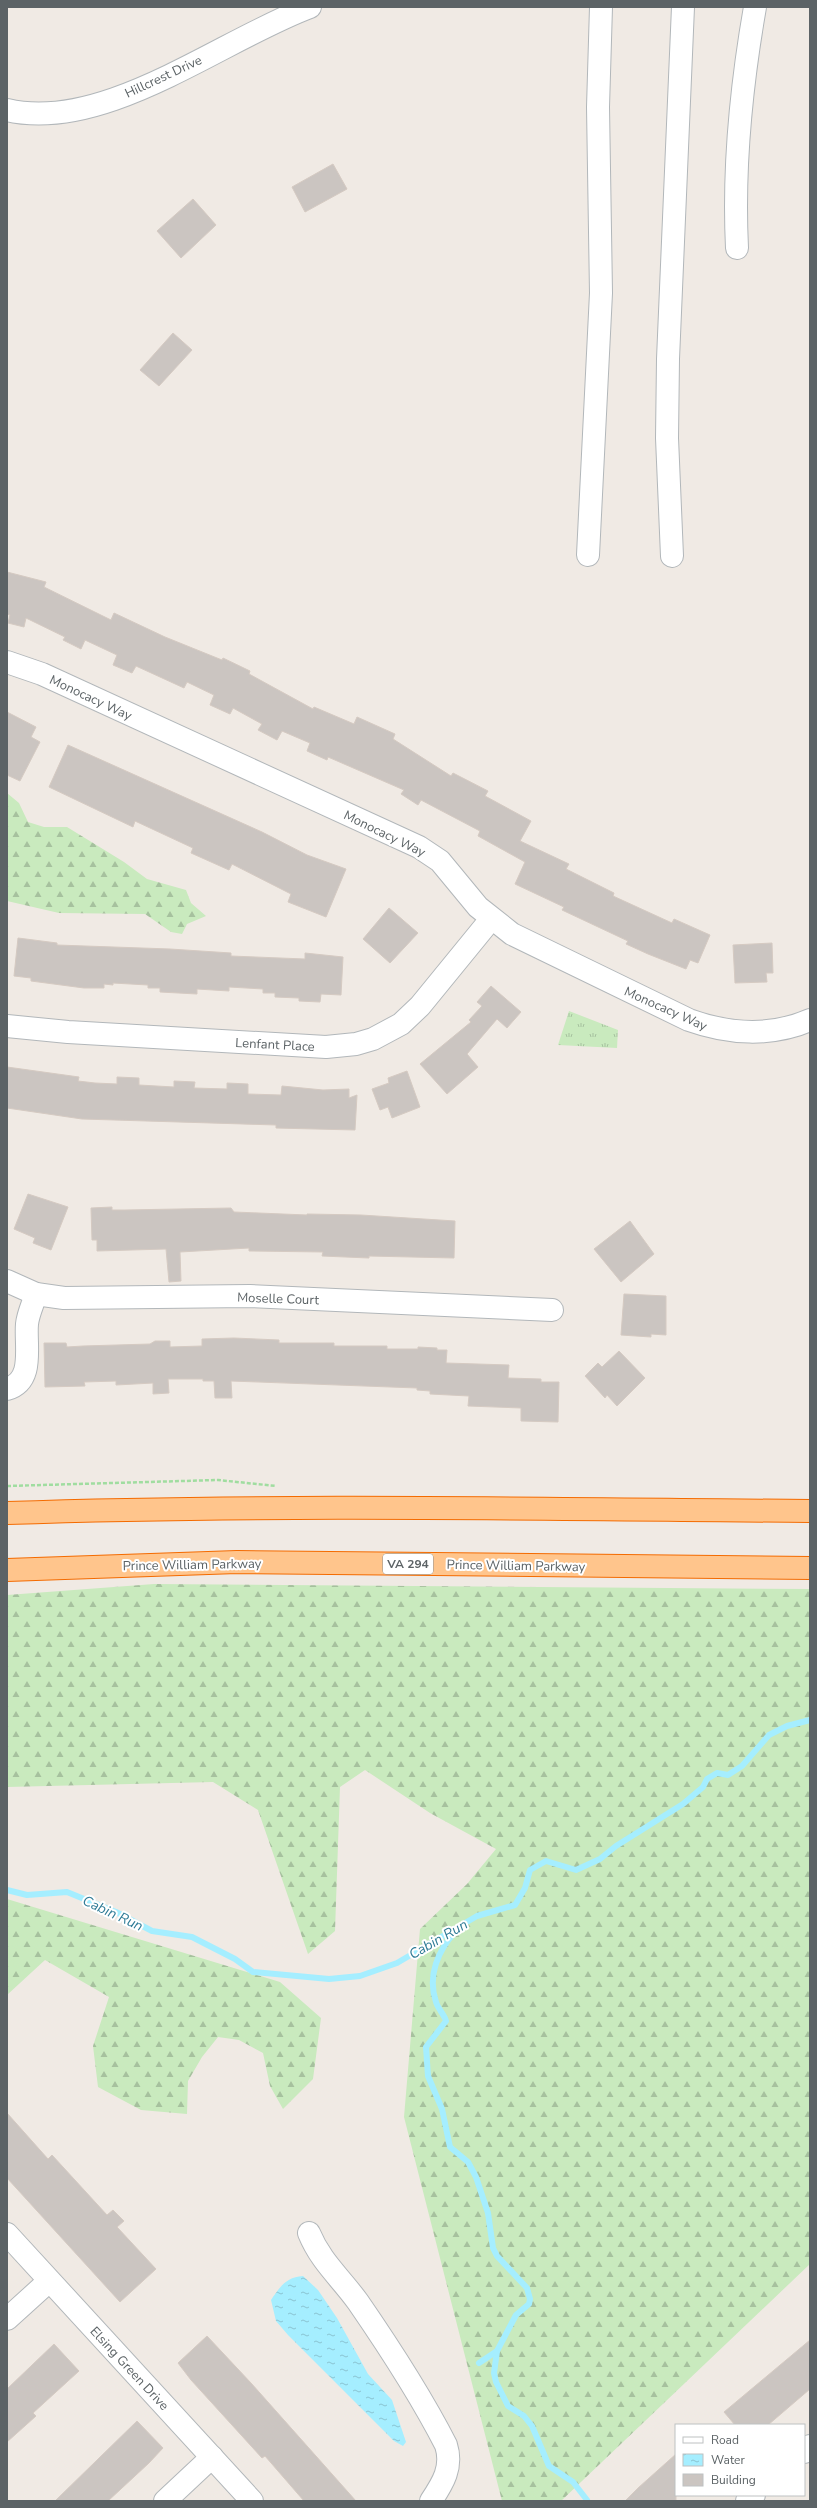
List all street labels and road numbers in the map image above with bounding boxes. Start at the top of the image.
street label: Hillcrest Drive [122,51,205,103]
street label: Monocacy Way [46,671,135,725]
street label: Monocacy Way [341,806,429,862]
street label: Monocacy Way [621,983,710,1035]
street label: Lenfant Place [235,1034,315,1056]
street label: Moselle Court [237,1289,320,1309]
road number: VA 294 [383,1554,433,1574]
street label: Prince William Parkway [122,1555,262,1575]
street label: Prince William Parkway [446,1556,586,1576]
street label: Elsing Green Drive [86,2323,173,2415]

